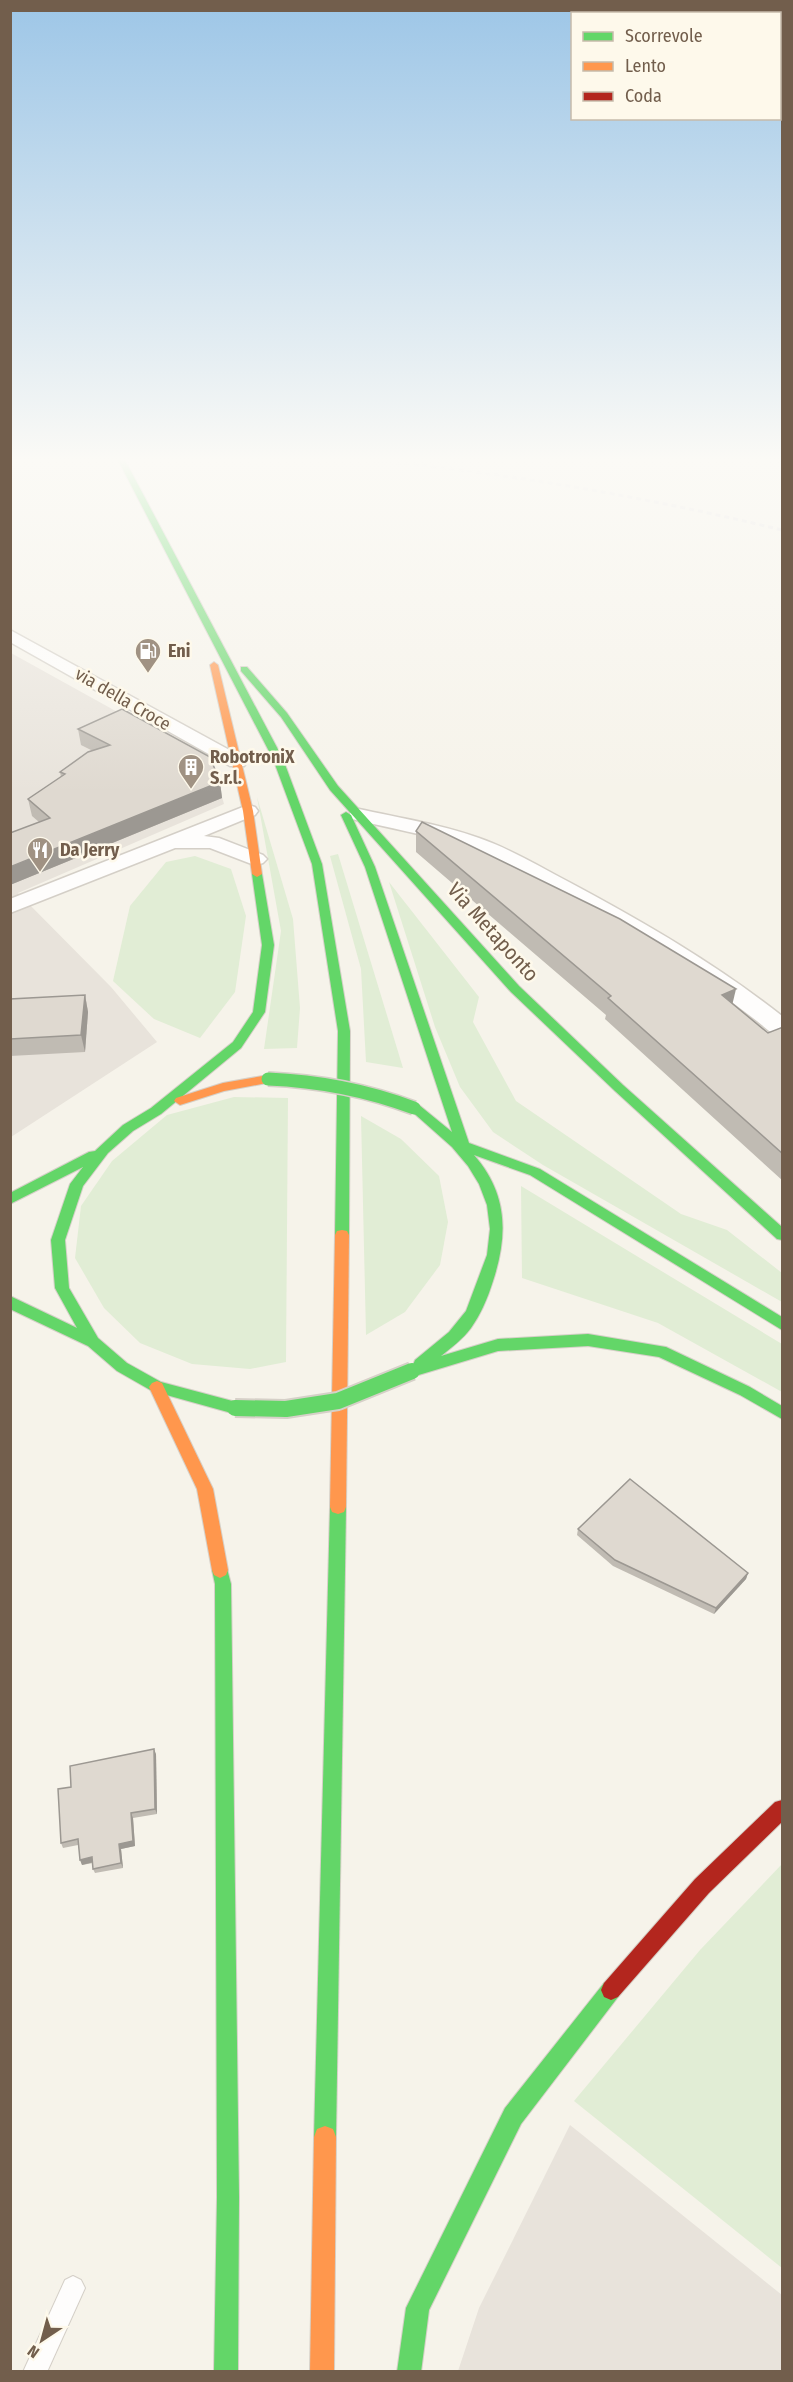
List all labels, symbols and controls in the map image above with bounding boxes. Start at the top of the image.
legend [571,12,781,120]
text: Scorrevole [625,25,703,47]
text: Lento [625,55,666,77]
text: Coda [625,85,662,107]
fuel station icon: Eni [133,636,163,674]
place label: Eni [168,640,190,662]
street label: via della Croce [71,663,175,735]
place label: RobotroniX S.r.l. [210,746,295,789]
building icon: RobotroniX S.r.l. [176,752,206,790]
restaurant icon: Da Jerry [25,835,55,873]
place label: Da Jerry [60,839,120,861]
street label: Via Metaponto [442,877,544,987]
north arrow [12,2310,72,2370]
text: N [24,2341,43,2362]

